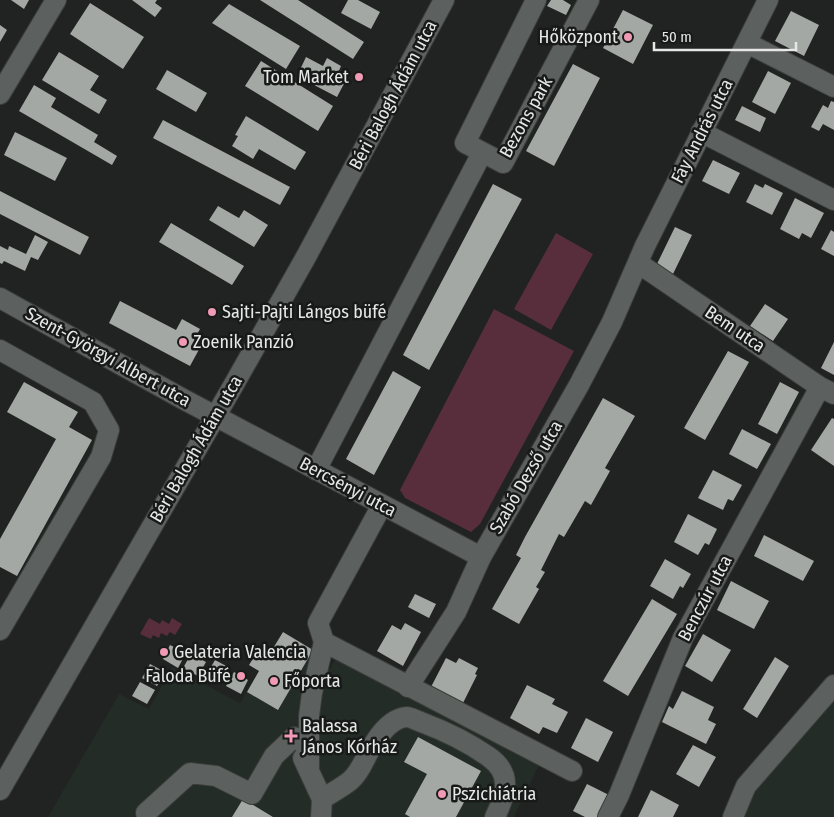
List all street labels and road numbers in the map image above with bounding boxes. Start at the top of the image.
street label: Béri Balogh Ádám utca [343,16,442,173]
street label: Bezons park [495,72,558,161]
street label: Fáy András utca [666,75,738,187]
street label: Bem utca [701,301,770,357]
street label: Szent-Györgyi Albert utca [22,302,195,412]
street label: Béri Balogh Ádám utca [144,371,247,526]
street label: Szabó Dezső utca [485,416,567,537]
street label: Bercsényi utca [296,452,400,522]
street label: Benczúr utca [673,551,737,645]

